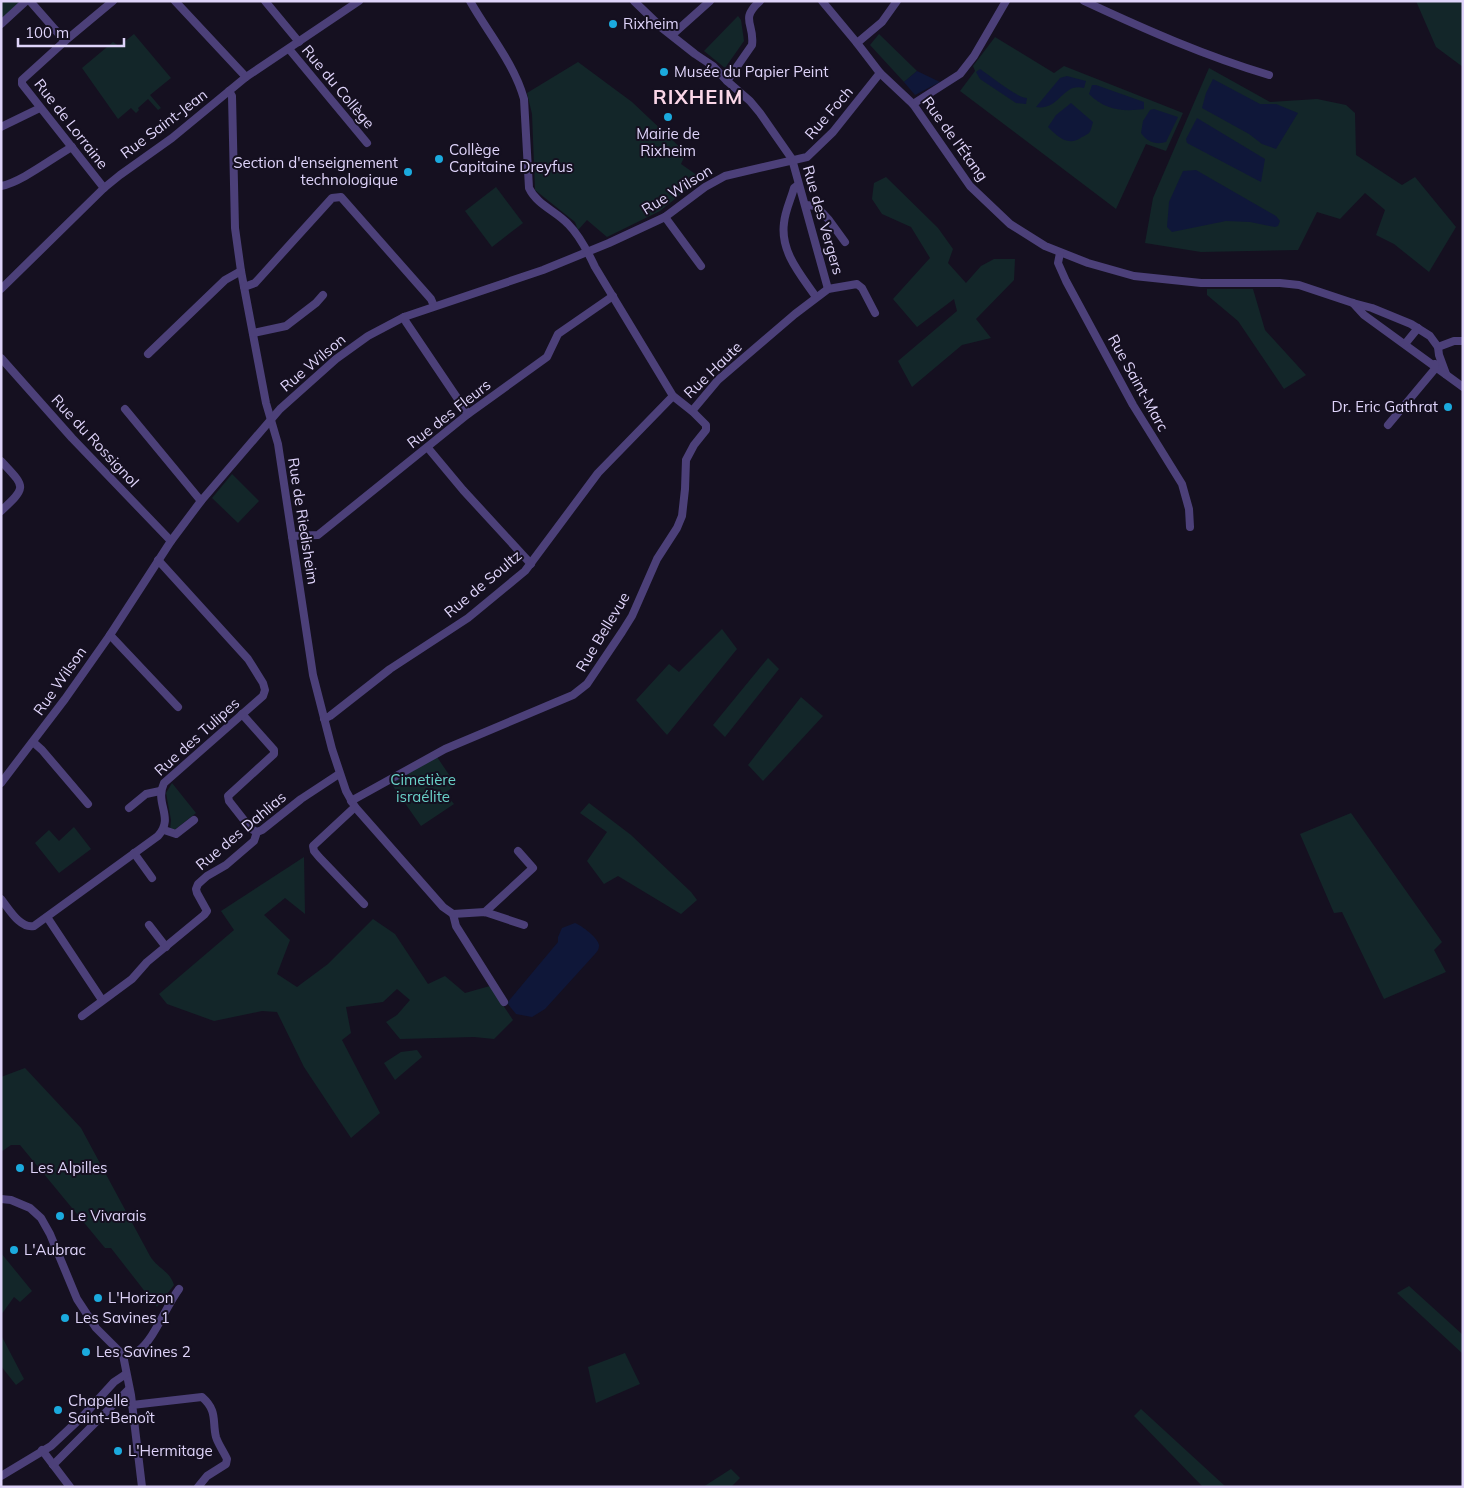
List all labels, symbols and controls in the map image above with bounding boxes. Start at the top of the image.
place label: Rixheim [623,14,679,33]
scale bar [18,15,124,47]
marker: Rixheim [607,18,619,30]
text: 100 m [25,23,69,42]
street label: Rue du Collège [298,41,379,132]
place label: Musée du Papier Peint [674,62,828,81]
marker: Musée du Papier Peint [658,66,670,78]
street label: Rue de Lorraine [30,75,112,173]
street label: Rue Foch [800,82,857,143]
district label: RIXHEIM [653,84,743,109]
street label: Rue Saint-Jean [117,85,211,162]
street label: Rue de l'Étang [918,93,992,185]
marker: Mairie de Rixheim [662,111,674,123]
place label: Mairie de Rixheim [636,124,700,160]
place label: Collège Capitaine Dreyfus [449,140,573,176]
place label: Section d'enseignement technologique [233,153,398,189]
marker: Collège Capitaine Dreyfus [433,153,445,165]
street label: Rue Wilson [638,160,716,219]
street label: Rue des Vergers [799,163,848,277]
marker: Section d'enseignement technologique [402,166,414,178]
street label: Rue Wilson [276,330,349,396]
street label: Rue Saint-Marc [1104,331,1173,435]
street label: Rue Haute [680,337,746,402]
street label: Rue des Fleurs [403,375,494,452]
street label: Rue du Rossignol [48,390,143,491]
place label: Dr. Eric Gathrat [1332,397,1438,416]
marker: Dr. Eric Gathrat [1442,401,1454,413]
street label: Rue de Riedisheim [284,456,323,586]
street label: Rue de Soultz [440,546,525,622]
street label: Rue Bellevue [571,589,634,675]
street label: Rue Wilson [29,643,90,719]
street label: Rue des Tulipes [150,693,243,780]
park label: Cimetière israélite [390,770,456,806]
street label: Rue des Dahlias [192,787,290,874]
place label: Les Alpilles [30,1158,108,1177]
marker: Les Alpilles [14,1162,26,1174]
place label: Le Vivarais [70,1206,146,1225]
marker: Le Vivarais [54,1210,66,1222]
place label: L'Aubrac [24,1240,86,1259]
marker: L'Aubrac [8,1244,20,1256]
place label: L'Horizon [108,1288,174,1307]
marker: L'Horizon [92,1292,104,1304]
place label: Les Savines 1 [75,1308,170,1327]
marker: Les Savines 1 [59,1312,71,1324]
place label: Les Savines 2 [96,1342,191,1361]
marker: Les Savines 2 [80,1346,92,1358]
place label: Chapelle Saint-Benoît [68,1391,155,1427]
marker: Chapelle Saint-Benoît [52,1404,64,1416]
place label: L'Hermitage [128,1441,213,1460]
marker: L'Hermitage [112,1445,124,1457]

